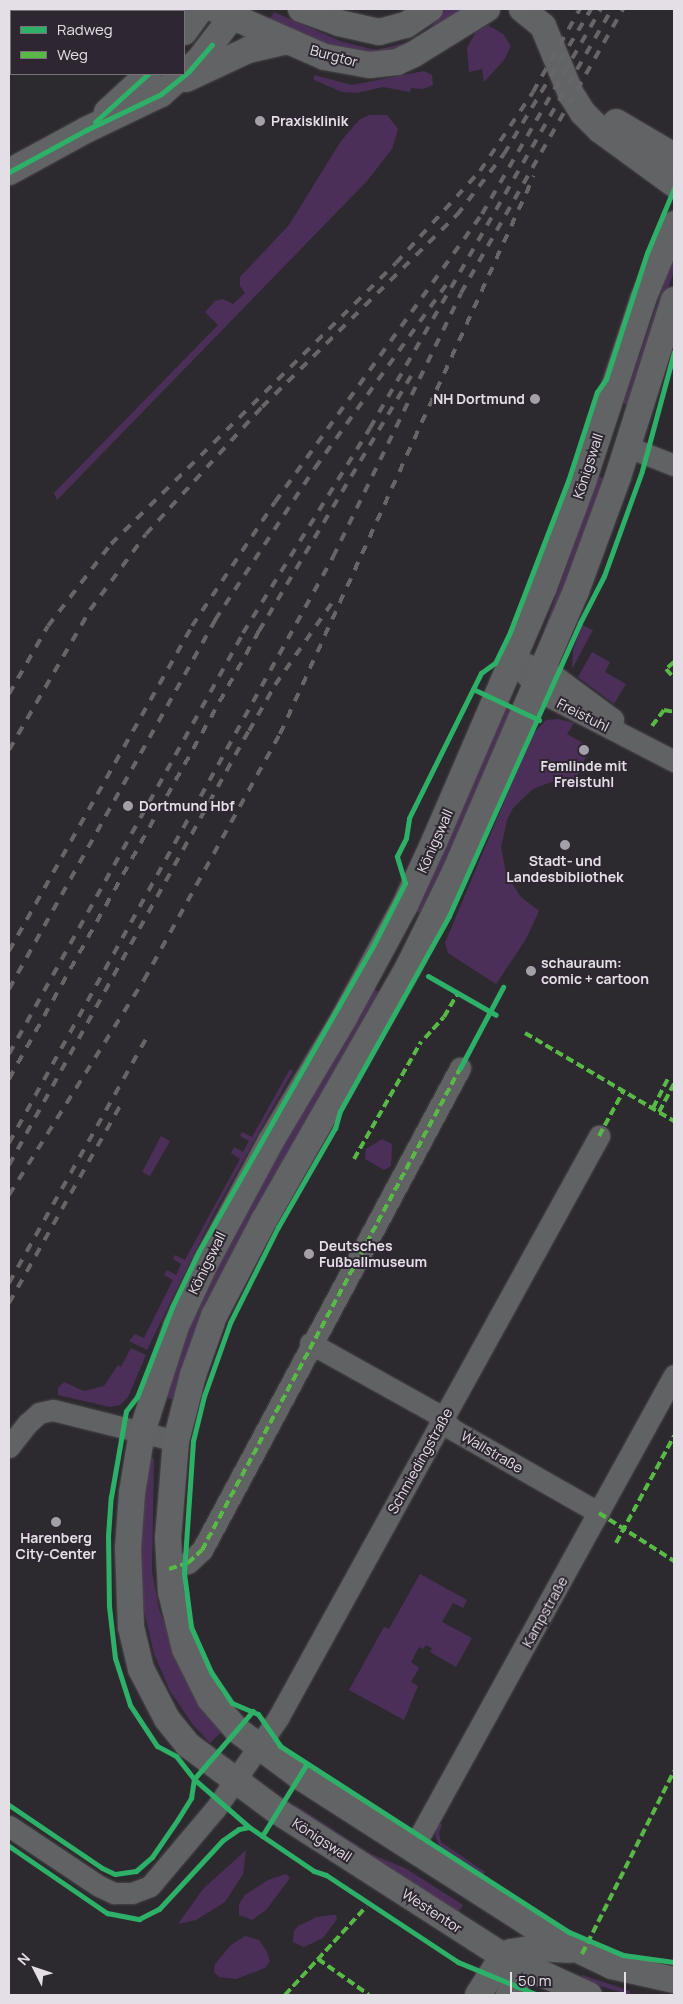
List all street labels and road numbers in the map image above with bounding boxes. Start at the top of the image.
street label: Burgtor [308,42,360,70]
street label: Königswall [570,431,606,501]
street label: Freistuhl [554,695,612,735]
street label: Königswall [414,807,456,875]
street label: Königswall [185,1229,229,1297]
street label: Schmiedingstraße [384,1405,456,1517]
street label: Wallstraße [458,1428,526,1476]
street label: Kampstraße [519,1574,571,1650]
street label: Königswall [289,1815,355,1865]
street label: Westentor [399,1885,465,1937]

